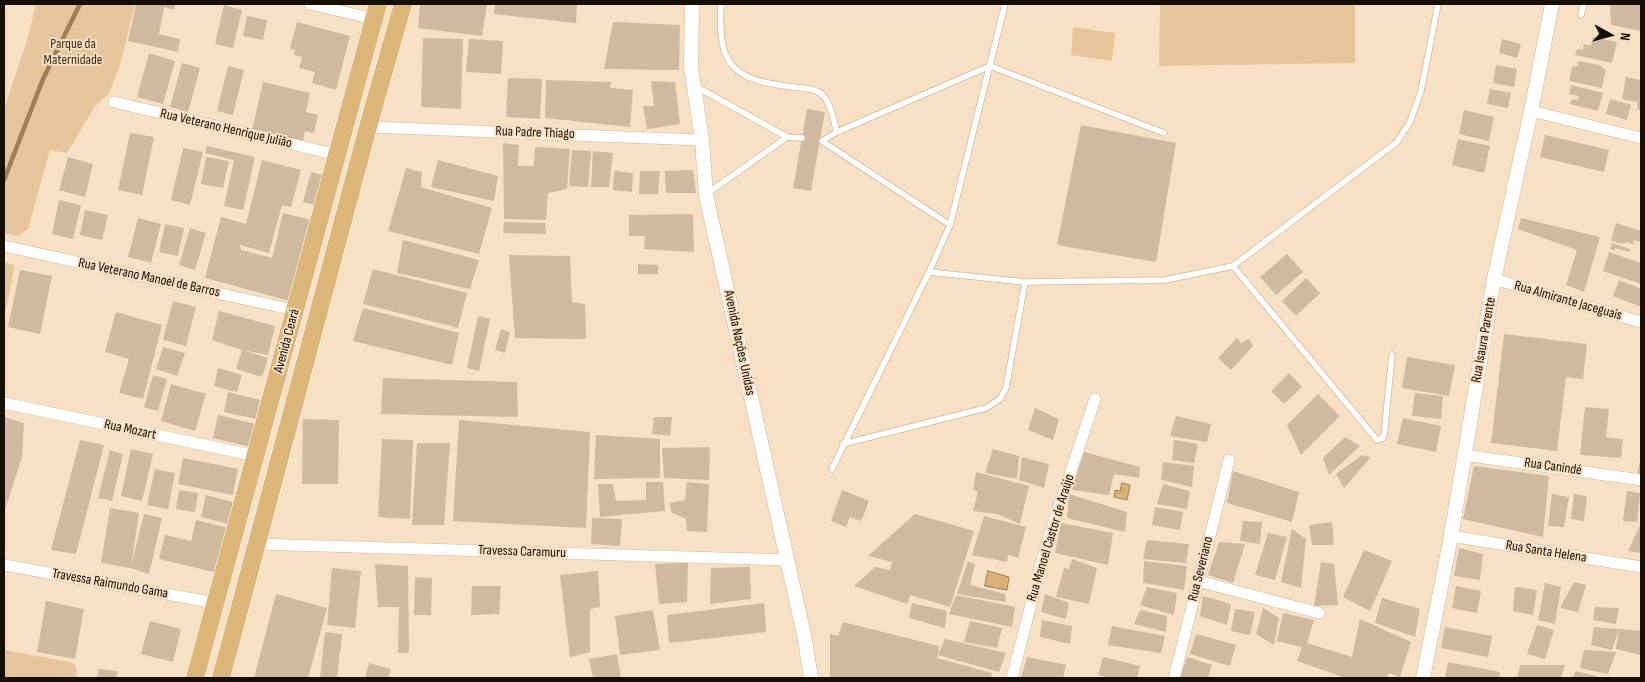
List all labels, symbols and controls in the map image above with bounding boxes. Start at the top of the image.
north arrow [1585,10,1635,60]
text: N [1616,32,1634,42]
park label: Parque da Maternidade [44,36,102,68]
street label: Rua Veterano Henrique Julião [158,106,294,152]
street label: Rua Padre Thiago [495,123,575,143]
street label: Rua Veterano Manoel de Barros [77,255,221,301]
street label: Rua Almirante Jaceguais [1512,278,1624,324]
street label: Avenida Nações Unidas [720,289,758,397]
street label: Rua Isaura Parente [1468,296,1500,384]
street label: Avenida Ceará [270,307,304,375]
street label: Rua Mozart [102,416,158,444]
street label: Rua Canindé [1523,455,1583,479]
street label: Rua Manoel Castor de Araújo [1024,472,1078,604]
street label: Rua Severiano [1185,535,1217,603]
street label: Rua Santa Helena [1504,537,1588,567]
street label: Travessa Caramuru [478,542,566,562]
street label: Travessa Raimundo Gama [51,566,169,602]

